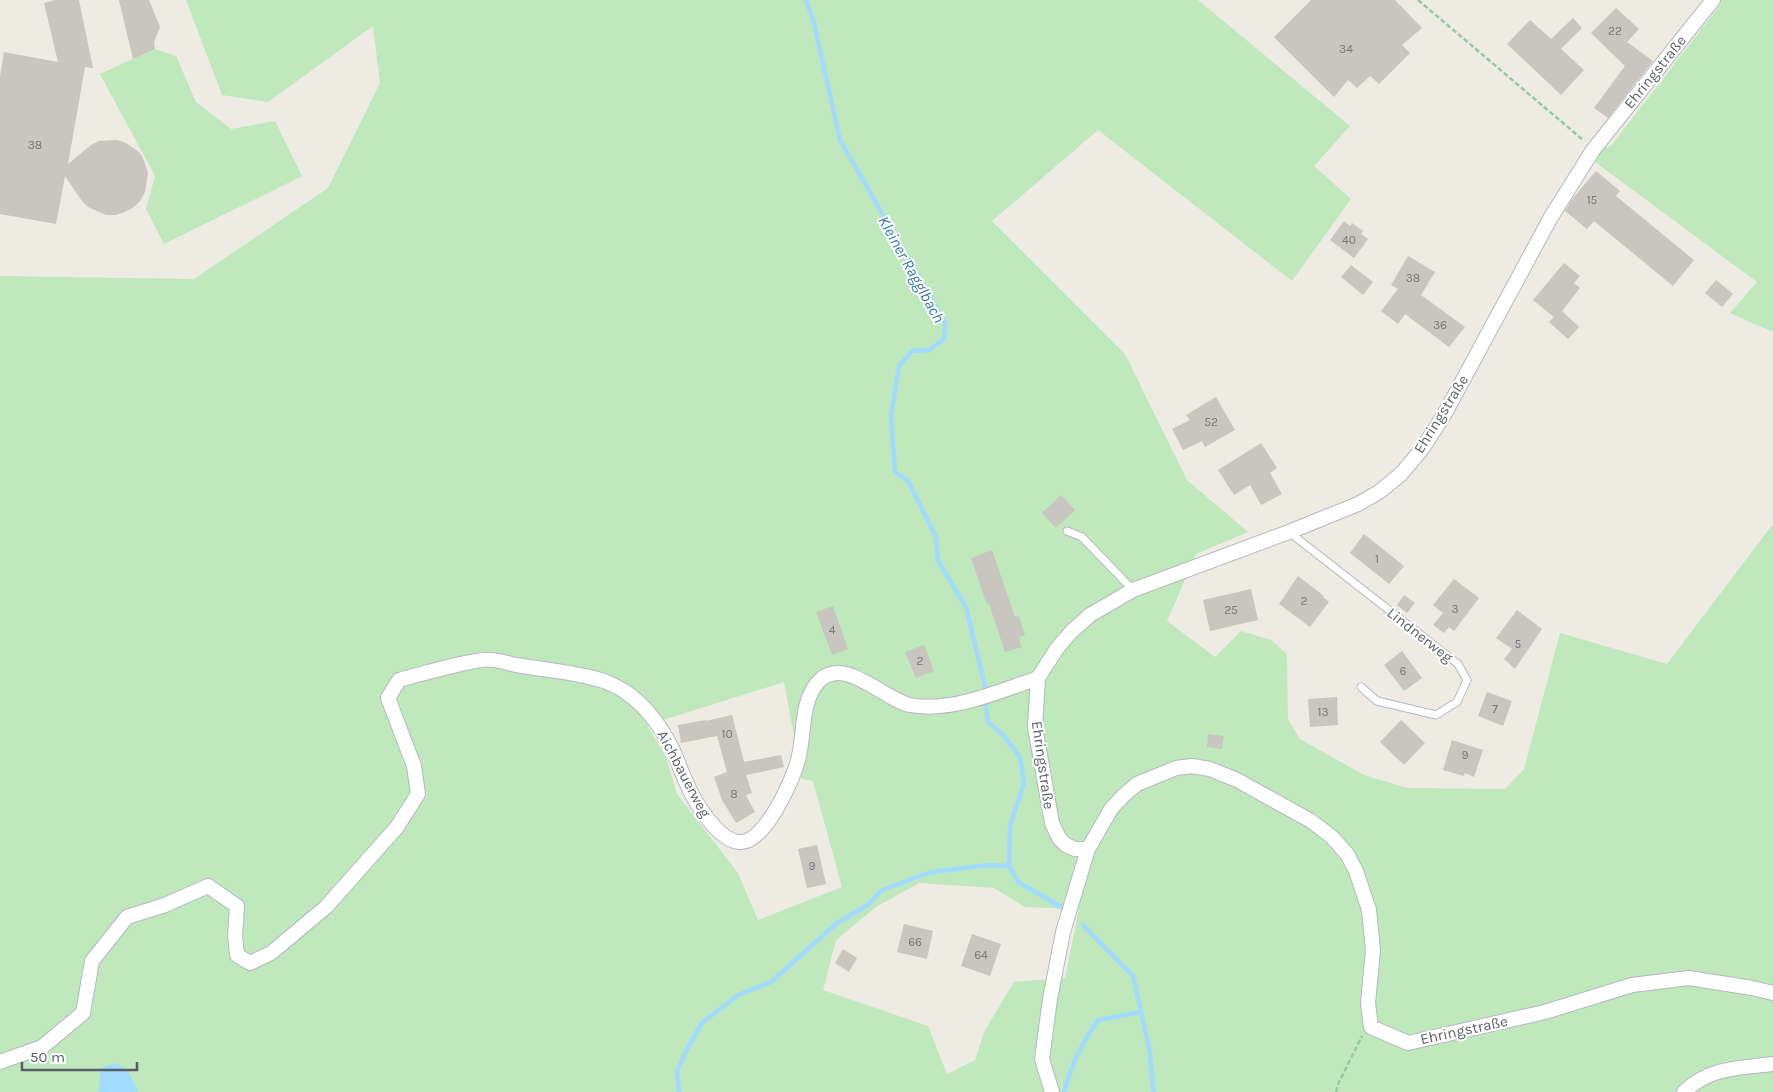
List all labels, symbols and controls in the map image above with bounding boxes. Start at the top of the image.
house number: 22 [1608,24,1622,38]
street label: Ehringstraße [1620,32,1690,112]
house number: 34 [1339,42,1353,56]
house number: 38 [28,138,42,152]
house number: 15 [1587,193,1598,207]
water label: Kleiner Ragglbach [874,212,949,326]
house number: 40 [1342,233,1356,247]
house number: 38 [1406,271,1420,285]
house number: 36 [1433,318,1447,332]
street label: Ehringstraße [1410,371,1472,457]
house number: 52 [1204,415,1218,429]
house number: 1 [1375,552,1379,566]
house number: 2 [1301,594,1308,608]
house number: 3 [1451,602,1459,616]
house number: 25 [1224,603,1238,617]
street label: Lindnerweg [1383,604,1457,667]
house number: 4 [829,623,836,637]
house number: 5 [1515,637,1522,651]
house number: 2 [917,654,924,668]
house number: 6 [1400,664,1407,678]
house number: 7 [1492,702,1498,716]
house number: 13 [1317,705,1329,719]
street label: Ehringstraße [1028,720,1058,810]
street label: Aichbauerweg [653,727,715,821]
house number: 10 [721,727,733,741]
house number: 9 [1462,748,1469,762]
house number: 8 [730,787,738,801]
house number: 9 [809,859,816,873]
house number: 66 [908,935,922,949]
house number: 64 [974,948,988,962]
street label: Ehringstraße [1419,1012,1509,1048]
scale bar [22,1040,138,1072]
text: 50 m [30,1048,65,1066]

